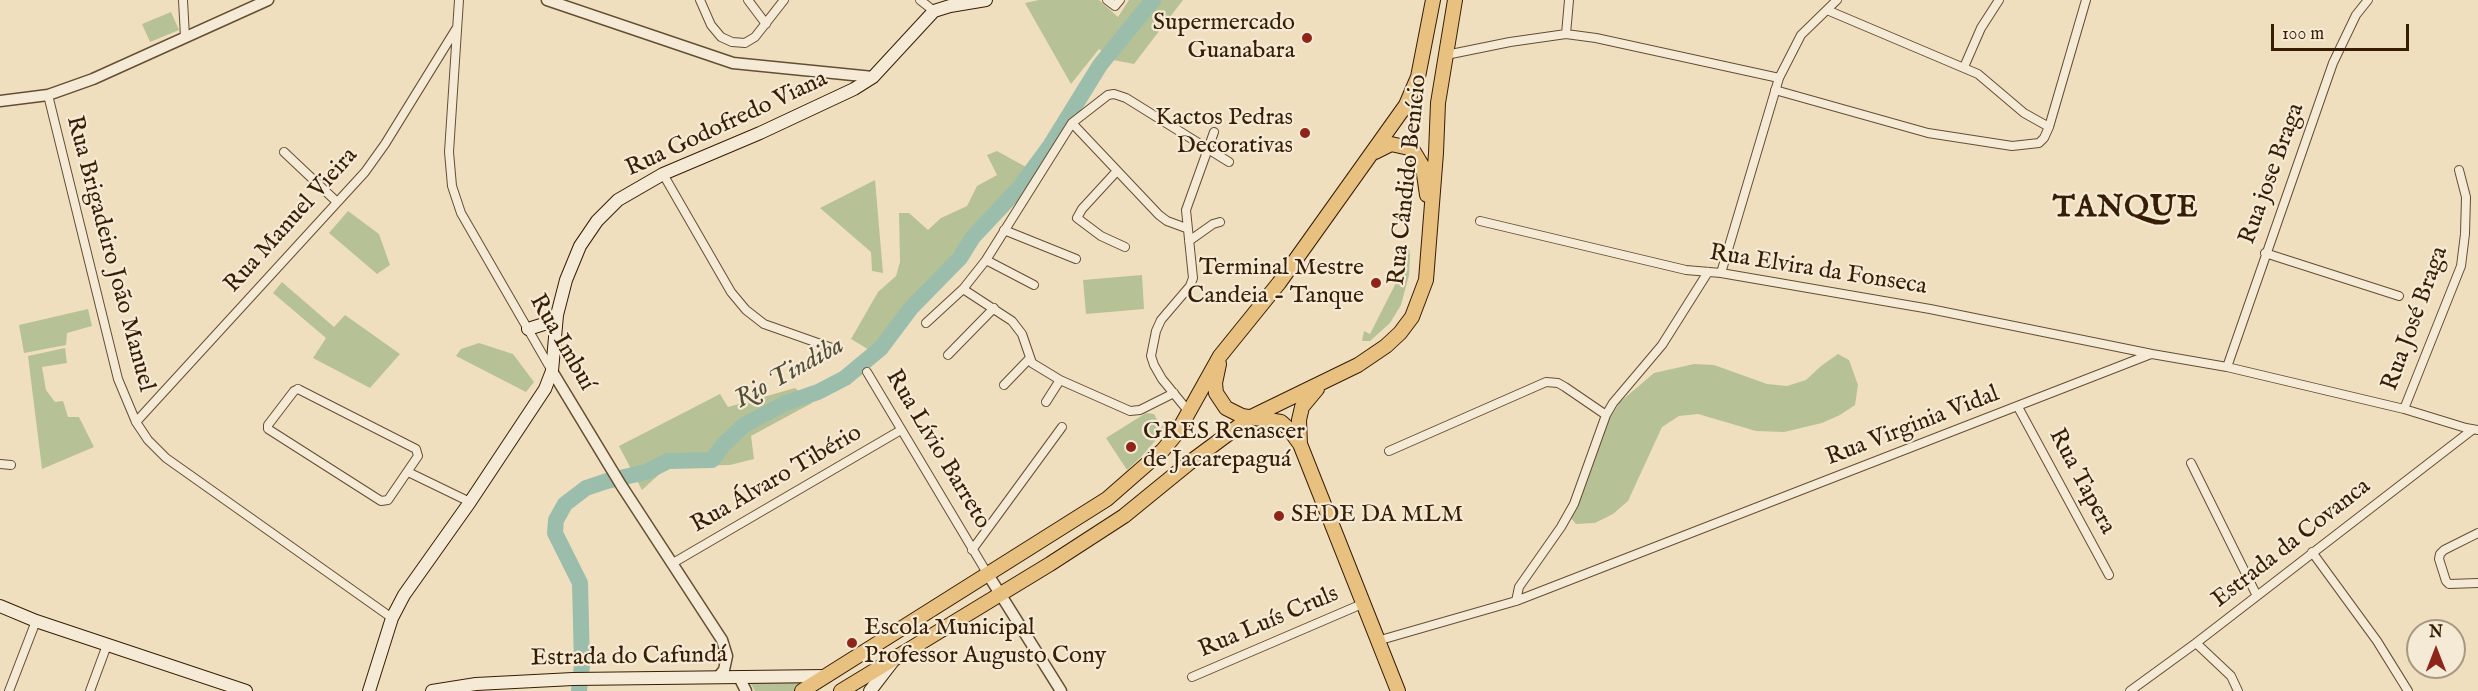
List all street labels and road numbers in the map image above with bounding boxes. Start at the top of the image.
street label: Rua Godofredo Viana [622,66,832,184]
street label: Rua Cândido Benício [1384,73,1434,287]
street label: Rua jose Braga [2234,100,2312,248]
street label: Rua Brigadeiro João Manuel [58,113,160,395]
street label: Rua Manuel Vieira [219,142,365,300]
street label: Rua Elvira da Fonseca [1707,240,1929,302]
street label: Rua José Braga [2377,243,2455,395]
street label: Rua Imbuí [522,290,600,396]
street label: Rua Lívio Barreto [878,365,996,535]
street label: Rua Virginia Vidal [1822,381,2004,473]
street label: Rua Álvaro Tibério [687,419,867,541]
street label: Rua Tapera [2041,424,2121,540]
street label: Estrada da Covanca [2207,473,2377,615]
street label: Rua Luís Cruls [1195,581,1343,665]
street label: Estrada do Cafundá [531,642,727,674]

